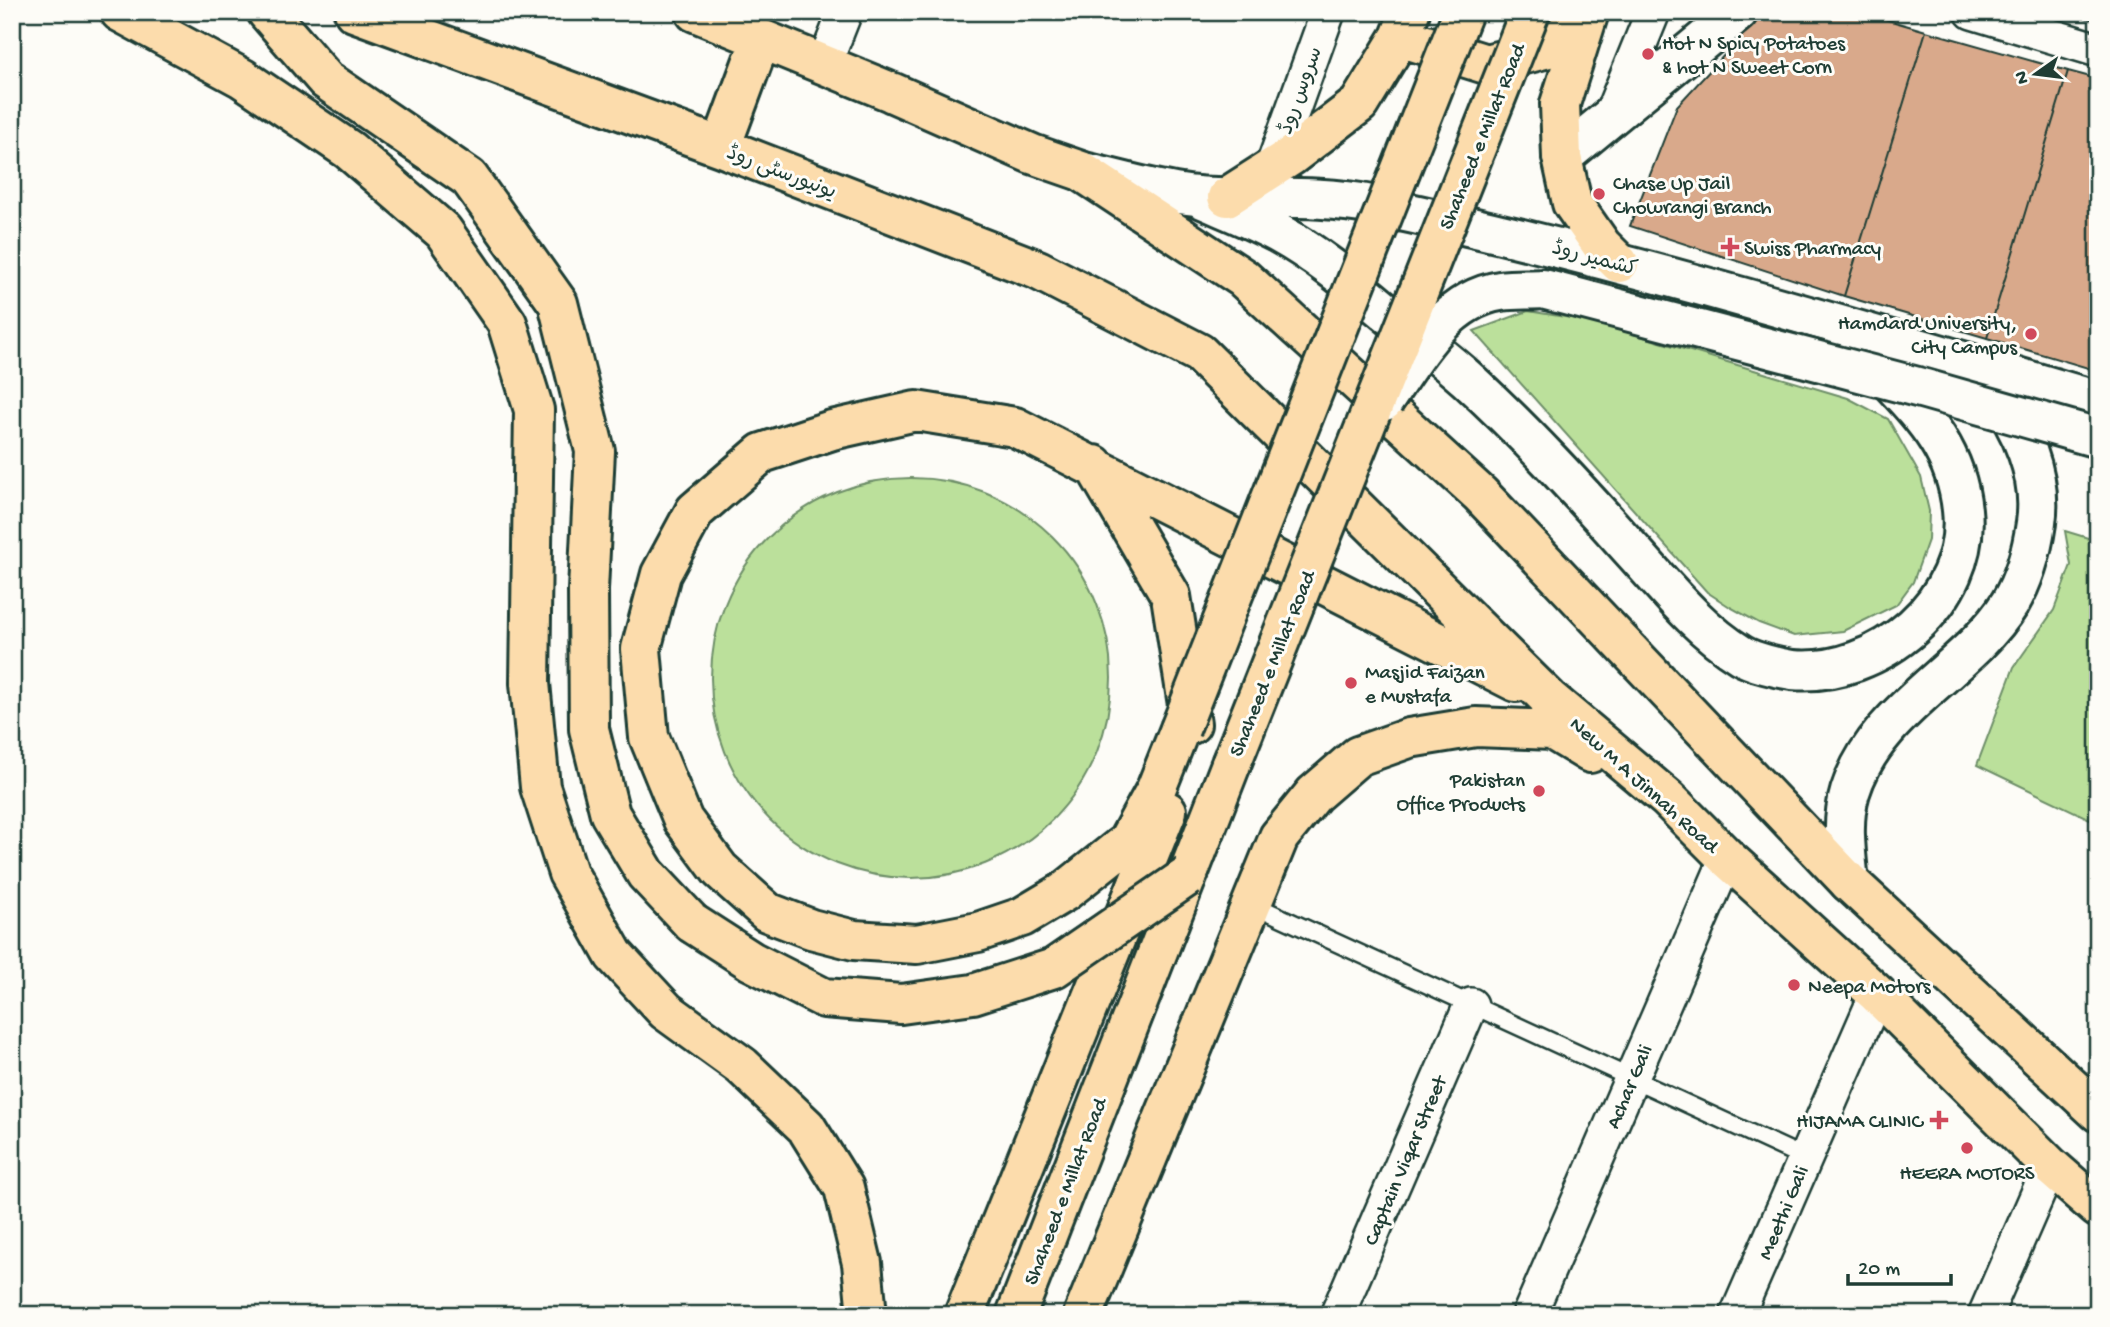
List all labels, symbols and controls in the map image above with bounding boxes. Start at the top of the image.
place label: Hot N Spicy Potatoes & hot N Sweet Corn [1662,33,1846,82]
north arrow [2002,38,2072,108]
street label: Shaheed e Millat Road [1436,39,1534,234]
street label: سروس روڈ [1274,44,1330,138]
marker: Hot N Spicy Potatoes & hot N Sweet Corn [1640,46,1656,62]
text: N [2010,68,2036,86]
street label: یونیورسٹی روڈ [722,141,839,207]
place label: Chase Up Jail Chowrangi Branch [1613,173,1772,222]
marker: Chase Up Jail Chowrangi Branch [1591,186,1607,202]
street label: کشمیر روڈ [1549,236,1640,284]
place label: Swiss Pharmacy [1744,238,1881,263]
marker: Swiss Pharmacy [1722,239,1738,255]
place label: Hamdard University, City Campus [1838,313,2018,362]
marker: Hamdard University, City Campus [2023,326,2039,342]
street label: Shaheed e Millat Road [1226,566,1324,761]
place label: Masjid Faizan e Mustafa [1365,662,1485,711]
marker: Masjid Faizan e Mustafa [1343,675,1359,691]
street label: New M A Jinnah Road [1563,713,1724,861]
place label: Pakistan Office Products [1396,770,1526,819]
marker: Pakistan Office Products [1531,783,1547,799]
place label: Neepa Motors [1808,976,1932,1001]
marker: Neepa Motors [1786,977,1802,993]
street label: Achar Gali [1602,1042,1660,1133]
street label: Captain Viqar Street [1360,1070,1455,1250]
street label: Shaheed e Millat Road [1020,1094,1115,1289]
marker: HIJAMA CLINIC [1929,1110,1949,1130]
place label: HIJAMA CLINIC [1796,1111,1925,1136]
marker: HEERA MOTORS [1959,1140,1975,1156]
street label: Meethi Gali [1754,1163,1816,1264]
place label: HEERA MOTORS [1899,1163,2035,1188]
scale bar [1848,1243,1951,1287]
text: 20 m [1858,1258,1900,1283]

